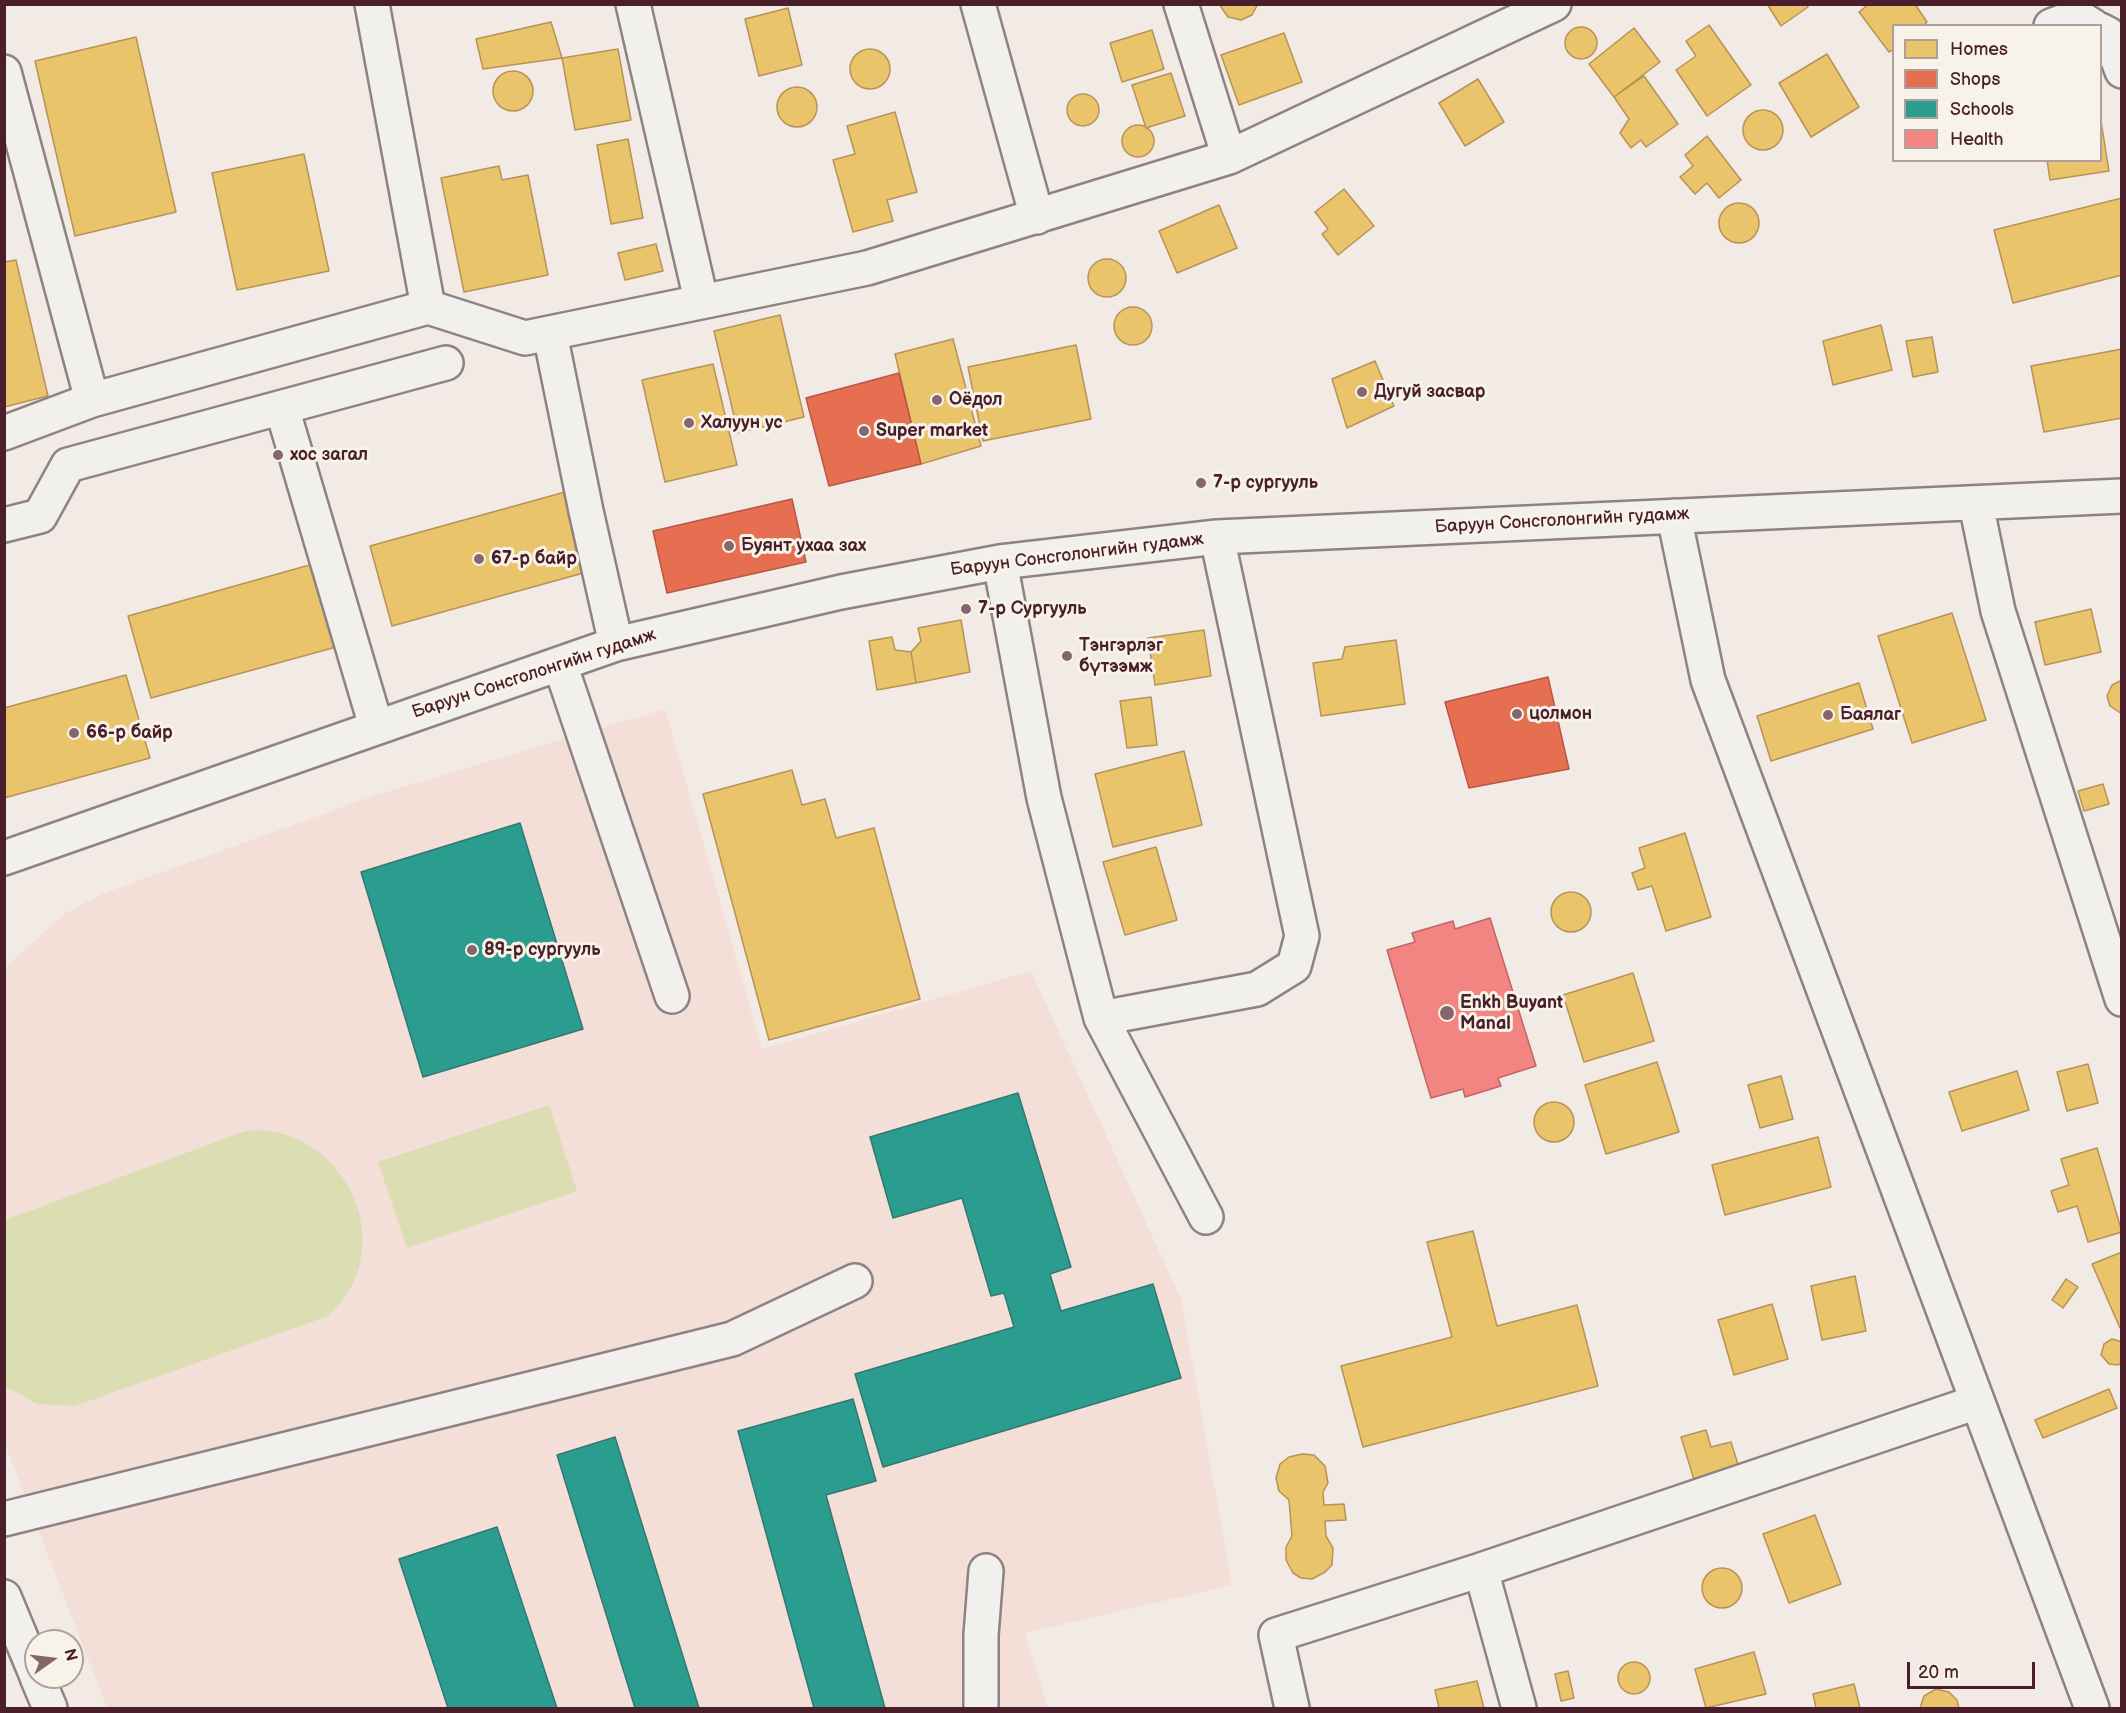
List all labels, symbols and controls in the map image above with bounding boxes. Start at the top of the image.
legend [1892,24,2102,162]
text: Homes [1950,39,2008,60]
text: Shops [1950,69,2000,90]
text: Schools [1950,99,2014,120]
text: Health [1950,129,2004,150]
place label: Дугуй засвар [1374,381,1485,403]
marker: Дугуй засвар [1355,385,1369,399]
place label: Оёдол [949,389,1002,411]
marker: Оёдол [930,393,944,407]
place label: Халуун ус [701,412,783,434]
marker: Халуун ус [682,416,696,430]
place label: Super market [876,420,988,442]
marker: Super market [857,424,871,438]
place label: хос загал [290,444,368,466]
marker: хос загал [271,448,285,462]
place label: 7-р сургууль [1213,472,1318,494]
marker: 7-р сургууль [1194,476,1208,490]
street label: Баруун Сонсголонгийн гудамж [1434,504,1690,538]
street label: Баруун Сонсголонгийн гудамж [949,529,1205,581]
place label: Буянт ухаа зах [741,535,866,557]
marker: Буянт ухаа зах [722,539,736,553]
place label: 67-р байр [491,548,577,570]
marker: 67-р байр [472,552,486,566]
place label: 7-р Сургууль [978,598,1086,620]
marker: 7-р Сургууль [959,602,973,616]
street label: Баруун Сонсголонгийн гудамж [409,624,659,724]
place label: Тэнгэрлэг бүтээмж [1079,635,1163,678]
marker: Тэнгэрлэг бүтээмж [1060,649,1074,663]
place label: цолмон [1529,703,1592,725]
place label: Баялаг [1840,704,1901,726]
marker: цолмон [1510,707,1524,721]
marker: Баялаг [1821,708,1835,722]
place label: 66-р байр [86,722,173,744]
marker: 66-р байр [67,726,81,740]
place label: 89-р сургууль [484,939,600,961]
marker: 89-р сургууль [465,943,479,957]
place label: Enkh Buyant Manal [1460,992,1563,1034]
marker: Enkh Buyant Manal [1438,1004,1456,1022]
north arrow [24,1629,84,1689]
text: N [59,1647,81,1663]
scale bar [1910,1650,2038,1688]
text: 20 m [1918,1662,1959,1683]

